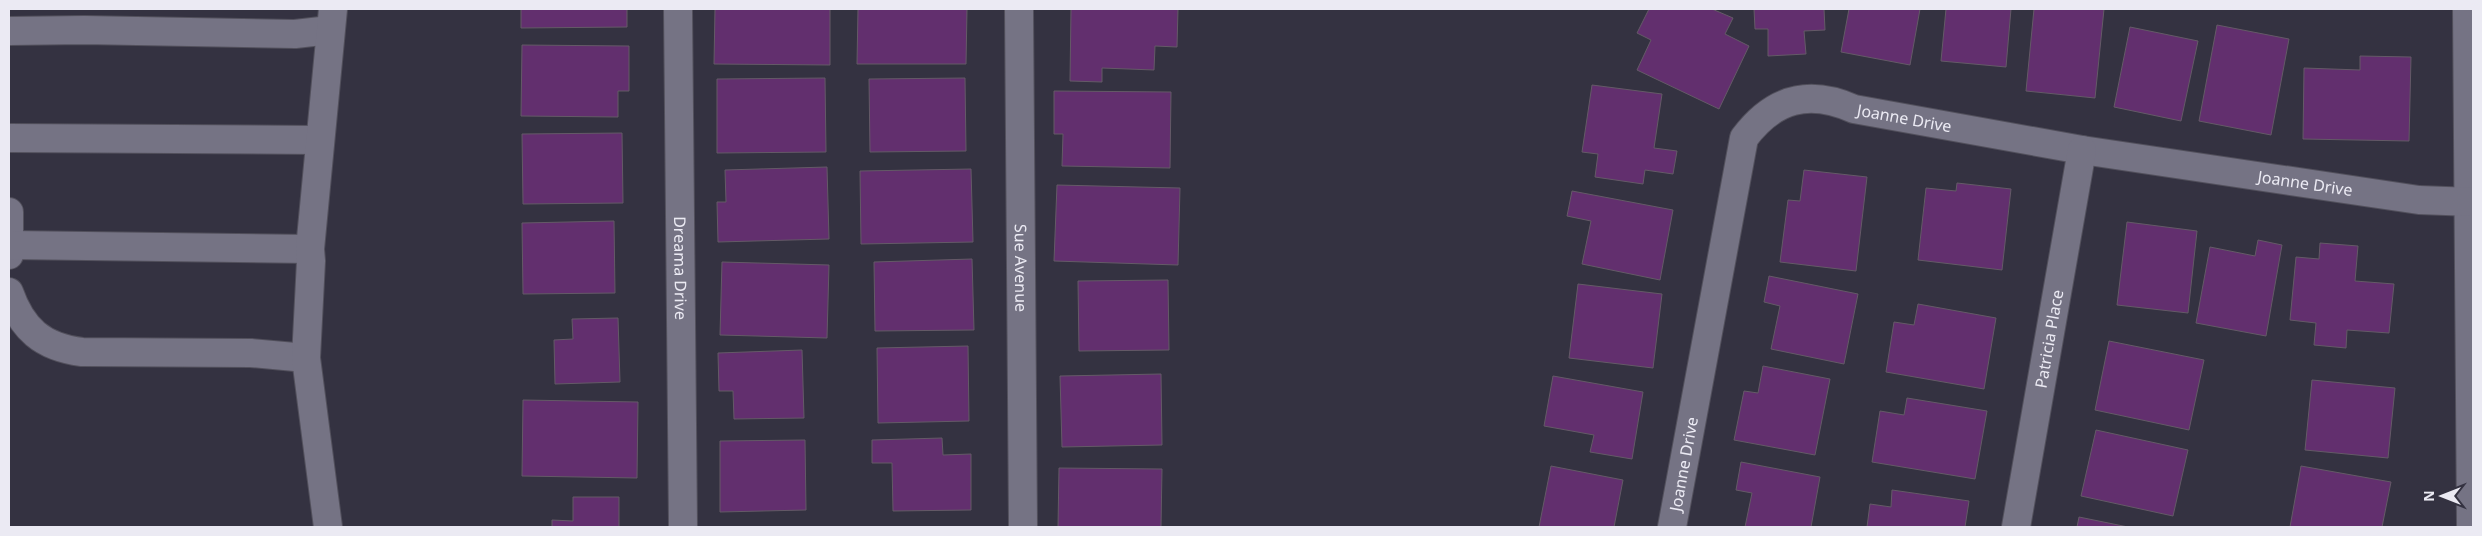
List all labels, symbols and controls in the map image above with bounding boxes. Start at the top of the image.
street label: Joanne Drive [1853,98,1953,137]
street label: Joanne Drive [2254,165,2354,201]
street label: Dreama Drive [669,216,692,320]
street label: Sue Avenue [1010,224,1032,312]
street label: Patricia Place [2030,288,2068,390]
street label: Joanne Drive [1664,415,1703,515]
north arrow [2417,471,2467,521]
text: N [2419,490,2438,502]

